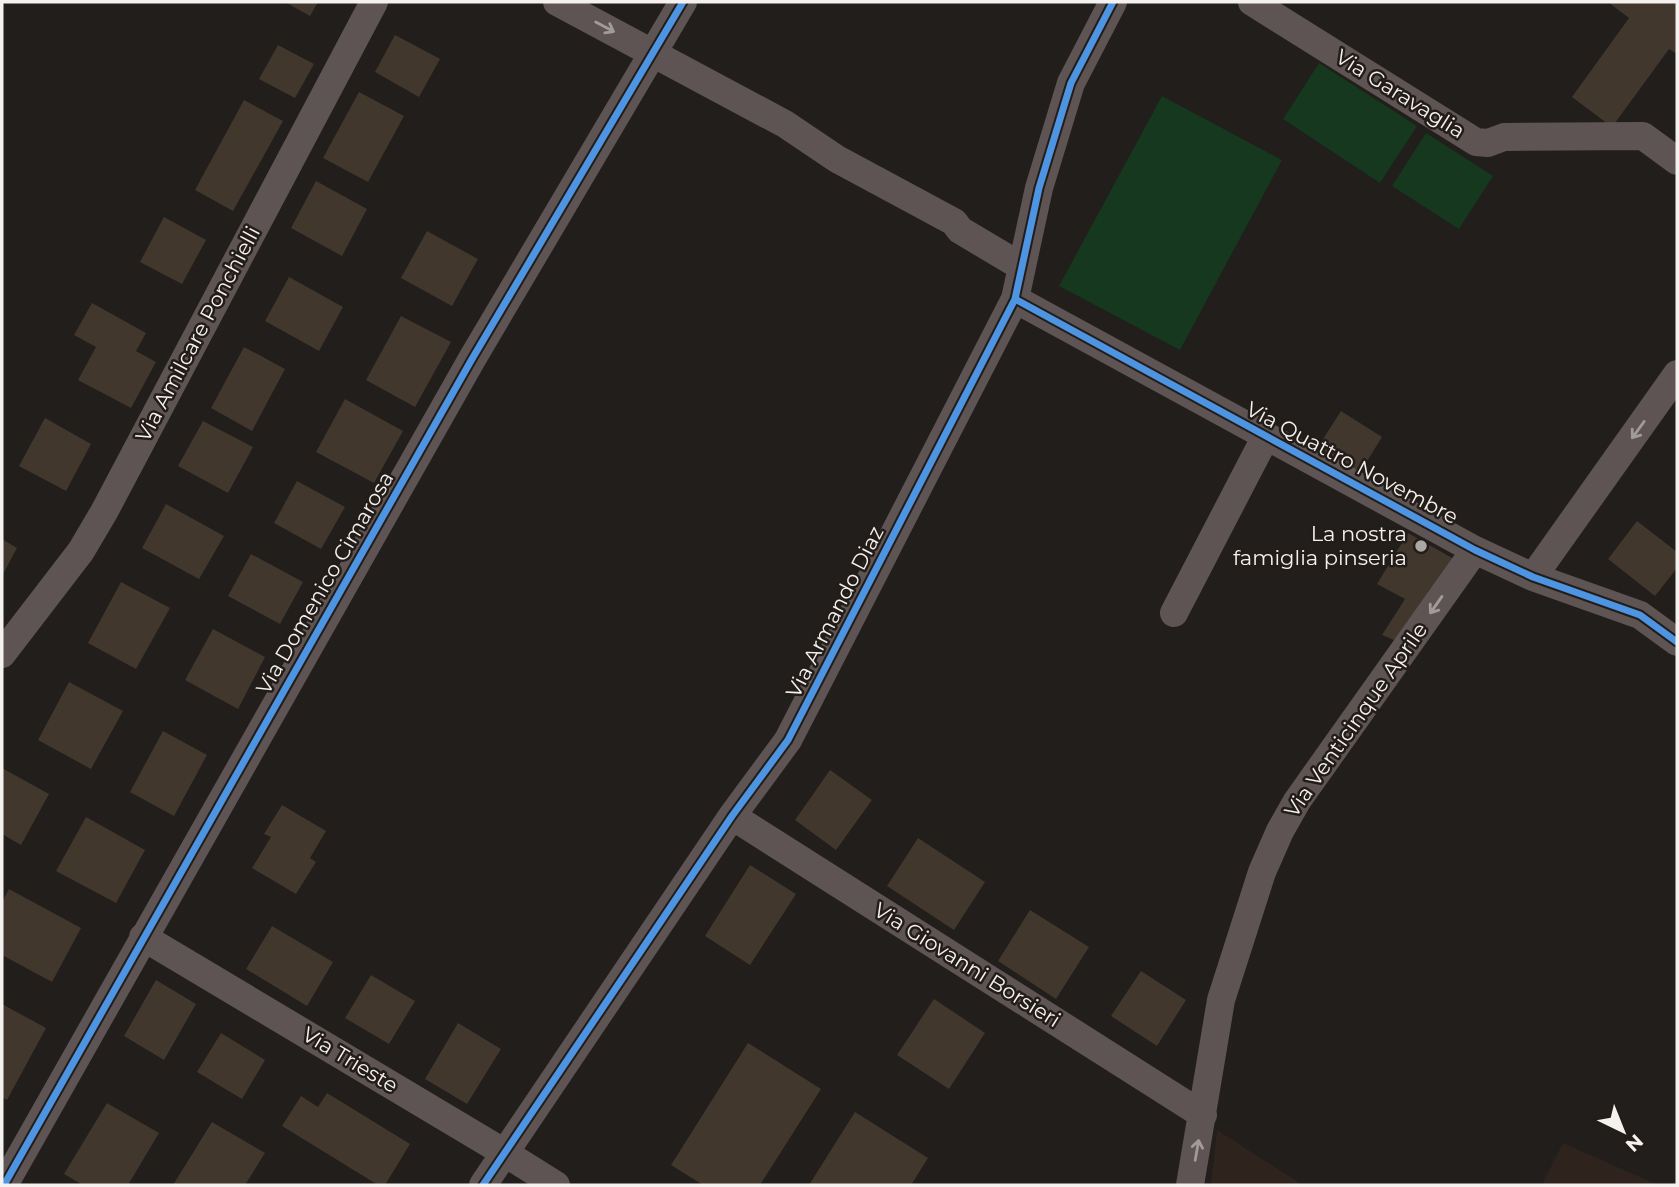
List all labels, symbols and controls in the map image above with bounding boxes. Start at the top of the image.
one-way arrow [594,21,615,35]
street label: Via Garavaglia [1331,44,1469,143]
street label: Via Amilcare Ponchielli [130,222,265,446]
street label: Via Quattro Novembre [1242,396,1463,529]
one-way arrow [1630,420,1645,439]
street label: Via Domenico Cimarosa [251,467,399,698]
place label: La nostra famiglia pinseria [1233,521,1407,570]
street label: Via Armando Diaz [781,522,889,702]
marker: La nostra famiglia pinseria [1413,538,1429,554]
one-way arrow [1429,595,1443,614]
street label: Via Venticinque Aprile [1279,618,1432,822]
street label: Via Giovanni Borsieri [869,897,1065,1032]
street label: Via Trieste [298,1021,403,1098]
north arrow [1588,1096,1658,1166]
text: N [1621,1129,1648,1157]
one-way arrow [1190,1139,1204,1162]

